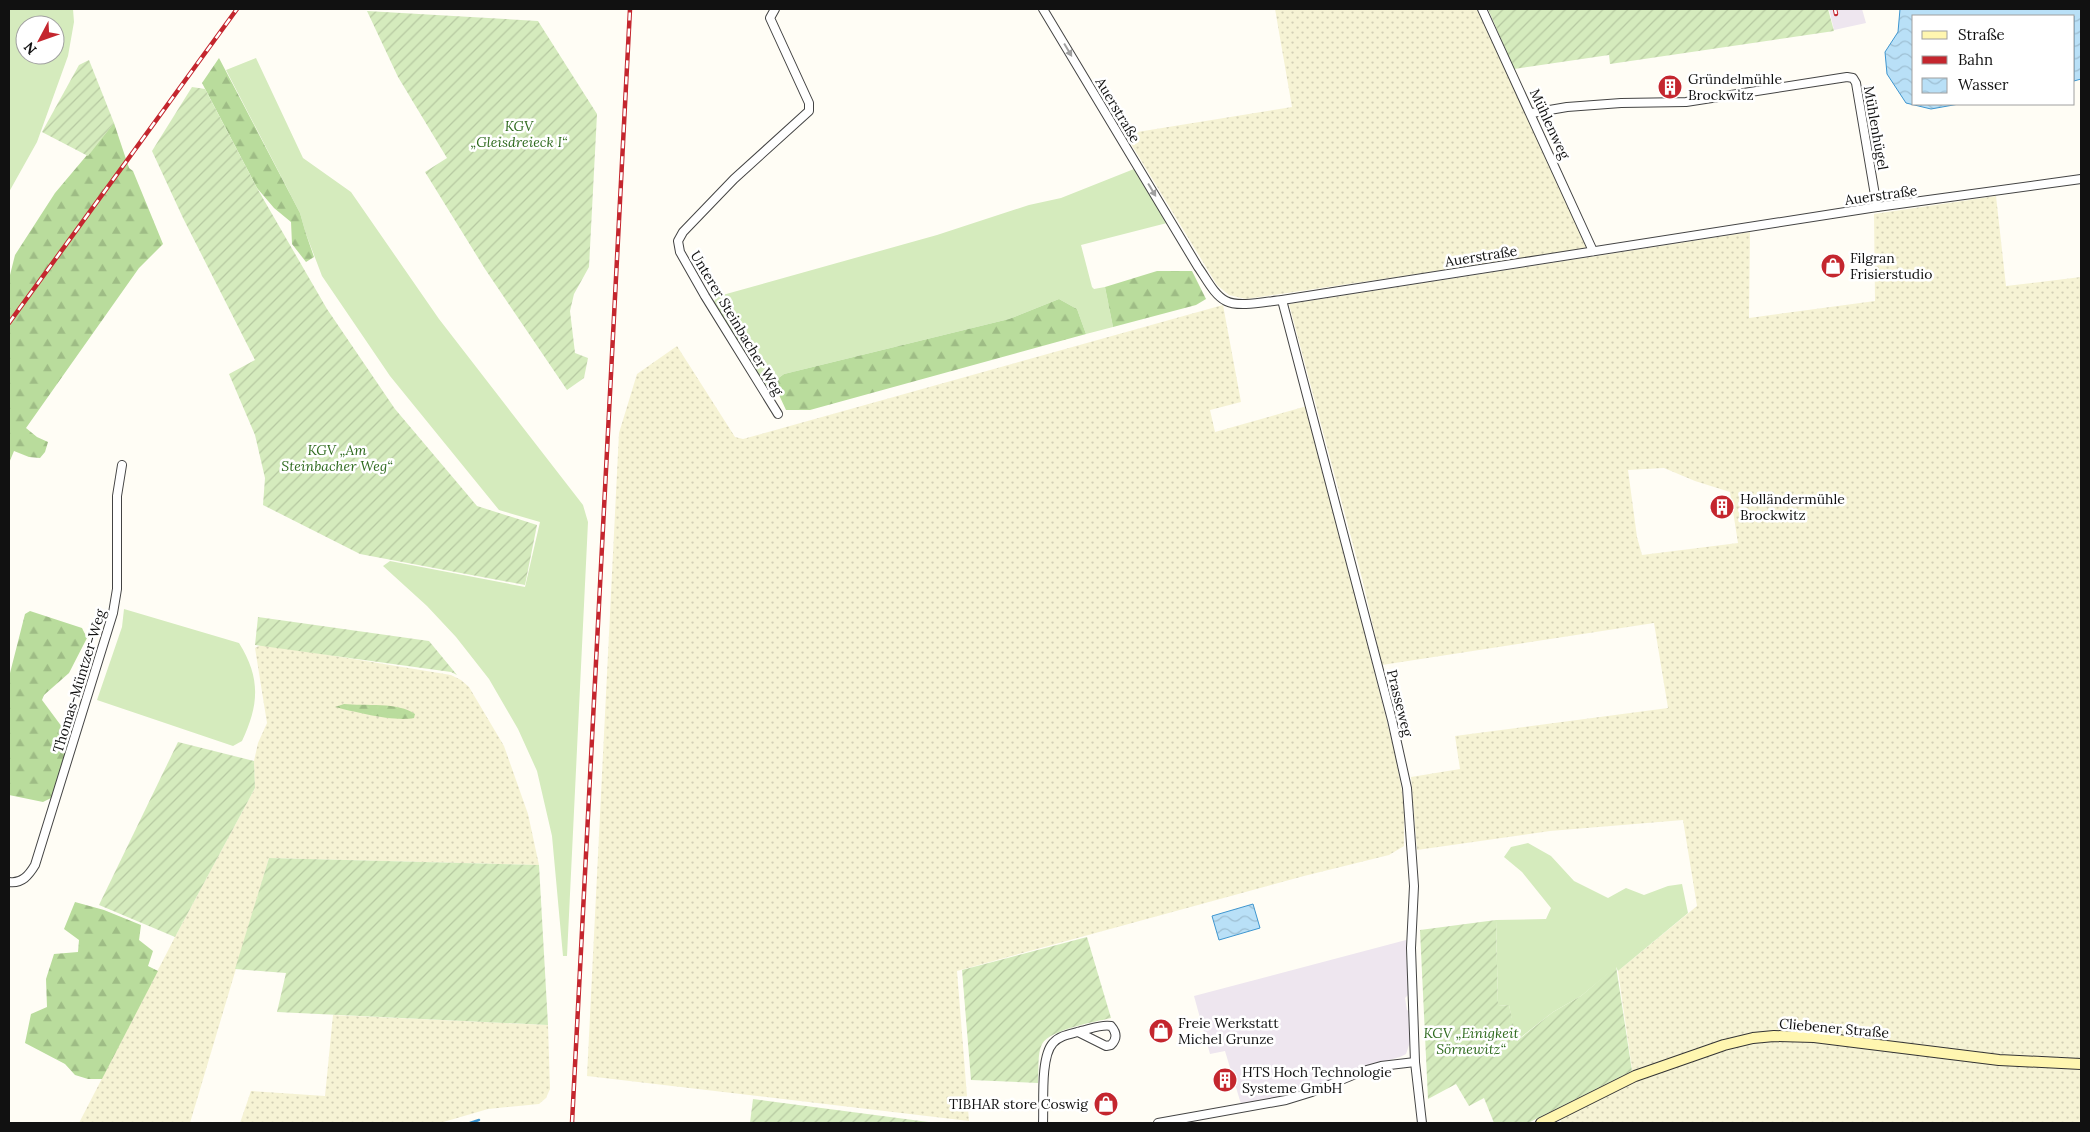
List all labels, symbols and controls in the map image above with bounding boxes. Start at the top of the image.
north arrow [15,15,65,65]
legend [1912,15,2075,105]
text: Straße [1958,25,2005,44]
text: N [20,38,41,59]
one-way arrow [1064,44,1073,57]
text: Bahn [1958,50,1993,69]
place label: Gründelmühle Brockwitz [1688,70,1782,104]
street label: Auerstraße [1091,73,1145,146]
building icon: Gründelmühle Brockwitz [1657,74,1683,100]
text: Wasser [1958,75,2009,94]
street label: Mühlenhügel [1860,84,1892,172]
street label: Mühlenweg [1526,86,1574,162]
park label: KGV „Gleisdreieck I“ [470,117,568,151]
street label: Auerstraße [1843,181,1919,209]
one-way arrow [1147,183,1156,196]
street label: Auerstraße [1443,241,1519,271]
street label: Unterer Steinbacher Weg [687,247,788,399]
place label: Filgran Frisierstudio [1850,249,1932,283]
shop icon: Filgran Frisierstudio [1820,253,1846,279]
park label: KGV „Am Steinbacher Weg“ [281,441,393,475]
place label: Holländermühle Brockwitz [1740,490,1845,524]
building icon: Holländermühle Brockwitz [1709,494,1735,520]
street label: Thomas-Müntzer-Weg [49,607,109,755]
street label: Prasseweg [1383,668,1417,739]
place label: Freie Werkstatt Michel Grunze [1178,1014,1279,1048]
street label: Cliebener Straße [1778,1014,1890,1042]
shop icon: Freie Werkstatt Michel Grunze [1148,1018,1174,1044]
park label: KGV „Einigkeit Sörnewitz“ [1423,1024,1519,1058]
place label: HTS Hoch Technologie Systeme GmbH [1242,1063,1392,1097]
building icon: HTS Hoch Technologie Systeme GmbH [1212,1067,1238,1093]
shop icon: TIBHAR store Coswig [1093,1091,1119,1117]
place label: TIBHAR store Coswig [949,1095,1088,1113]

